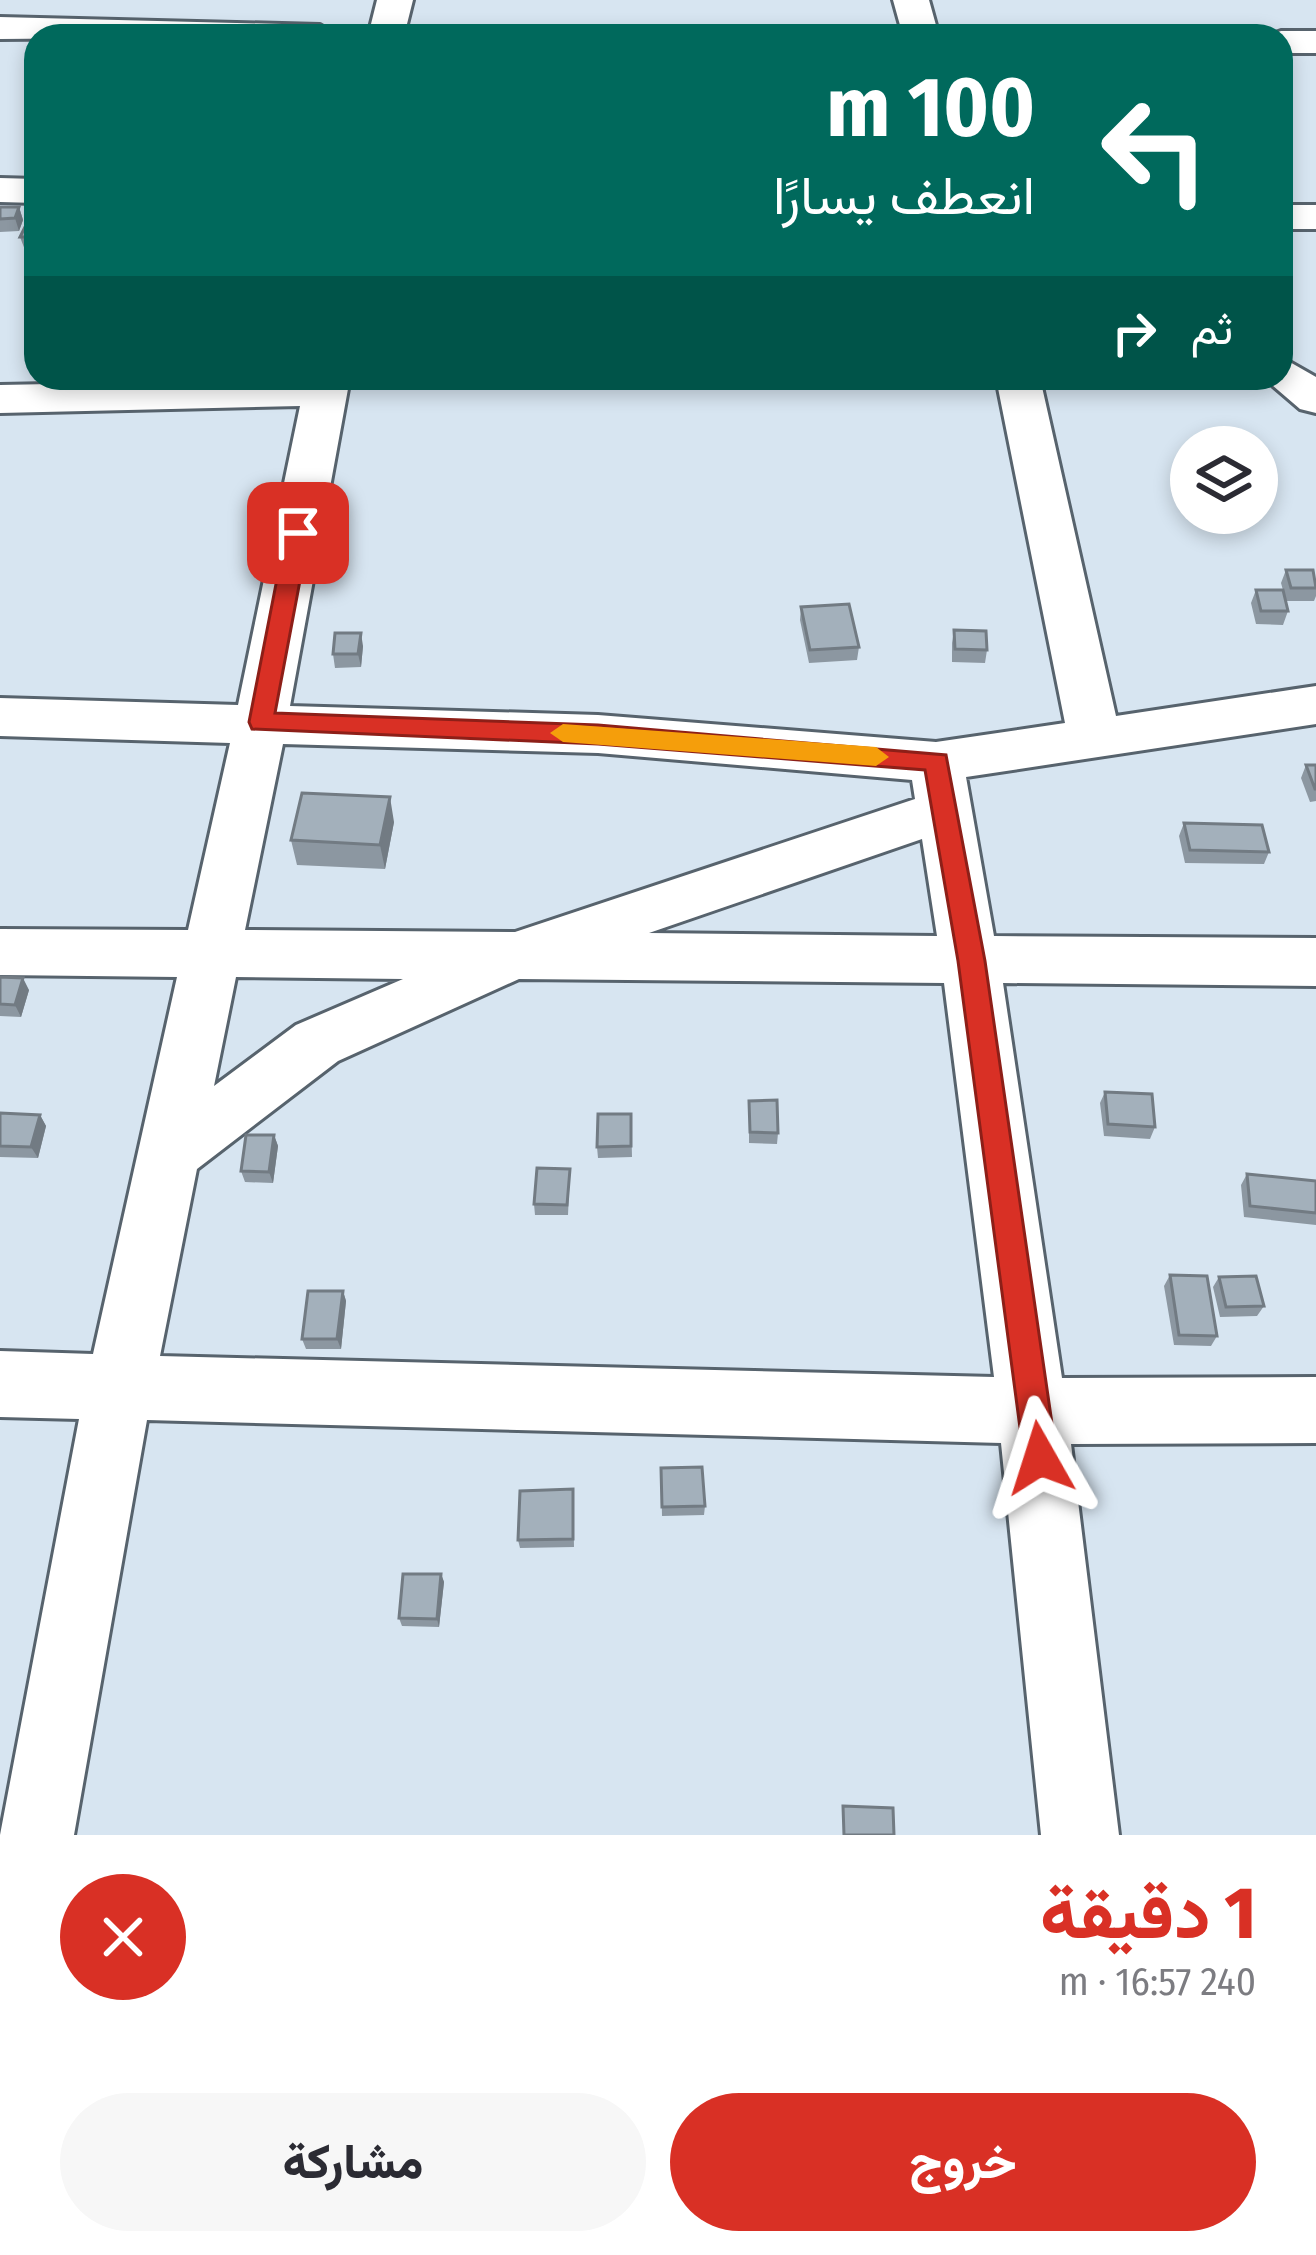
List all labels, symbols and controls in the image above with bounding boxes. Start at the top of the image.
text: 100 m [826,57,1035,158]
icon: left [1077,72,1233,228]
text: انعطف يسارًا [773,164,1035,228]
icon: right [1101,300,1167,366]
text: ثم [1191,302,1233,356]
map controls [1170,426,1278,534]
button: layers [1170,426,1278,534]
pin [247,482,349,584]
icon: arrive [265,500,331,566]
position arrow [977,1395,1103,1521]
text: 1 دقيقة [1040,1871,1256,1957]
button: close [60,1874,186,2000]
text: 240 m · 16:57 [1059,1959,1256,2005]
button: مشاركة [60,2093,646,2231]
button: خروج [670,2093,1256,2231]

